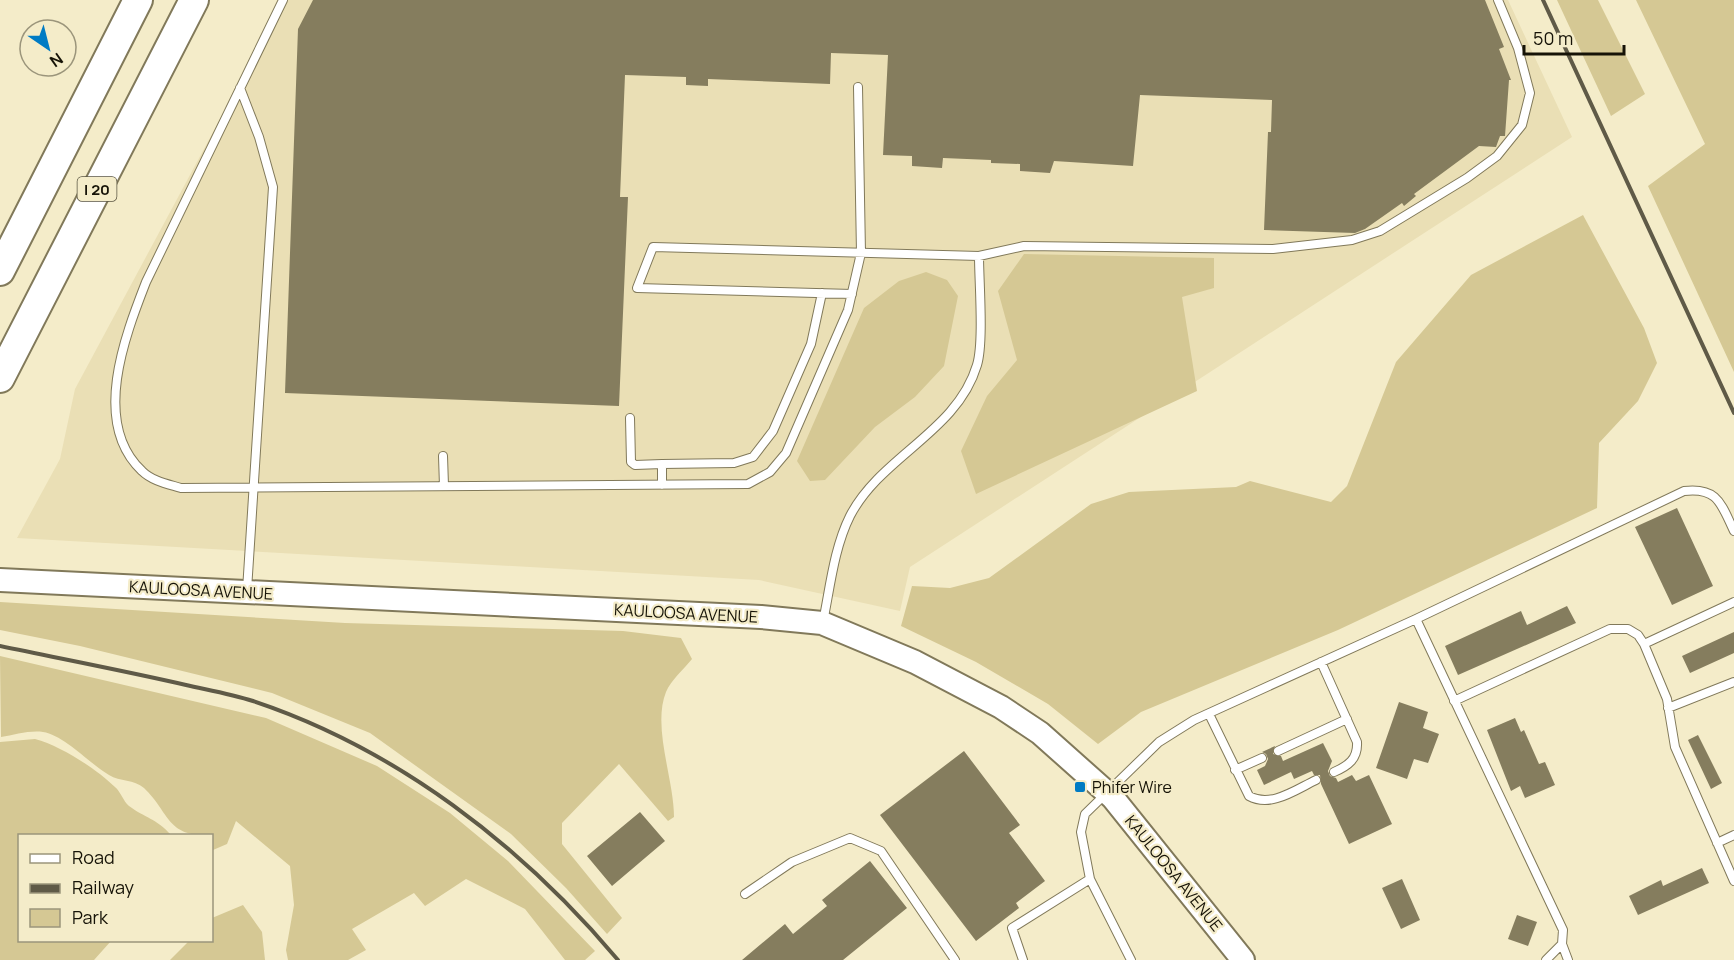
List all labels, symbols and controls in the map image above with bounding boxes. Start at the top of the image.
north arrow [18,18,78,78]
scale bar [1524,18,1624,56]
text: 50 m [1533,26,1573,50]
text: N [46,48,68,73]
road number: I 20 [78,177,116,201]
street label: KAULOOSA AVENUE [129,575,273,605]
street label: KAULOOSA AVENUE [614,598,758,628]
place label: Phifer Wire [1092,776,1172,798]
marker: Phifer Wire [1073,780,1087,794]
street label: KAULOOSA AVENUE [1120,810,1228,936]
legend [18,834,213,942]
text: Road [72,845,115,869]
text: Railway [72,875,134,899]
text: Park [72,905,109,929]

